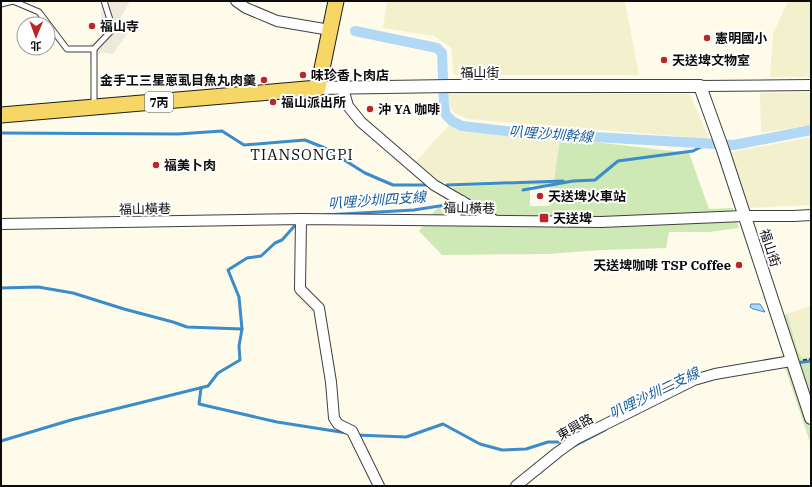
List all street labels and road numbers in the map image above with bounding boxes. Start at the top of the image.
street label: 福山街 [460,64,500,81]
road number: 7丙 [145,92,173,112]
street label: 福山橫巷 [443,199,495,217]
street label: 福山橫巷 [119,200,171,218]
street label: 福山街 [756,227,784,269]
street label: 東興路 [554,410,596,444]

